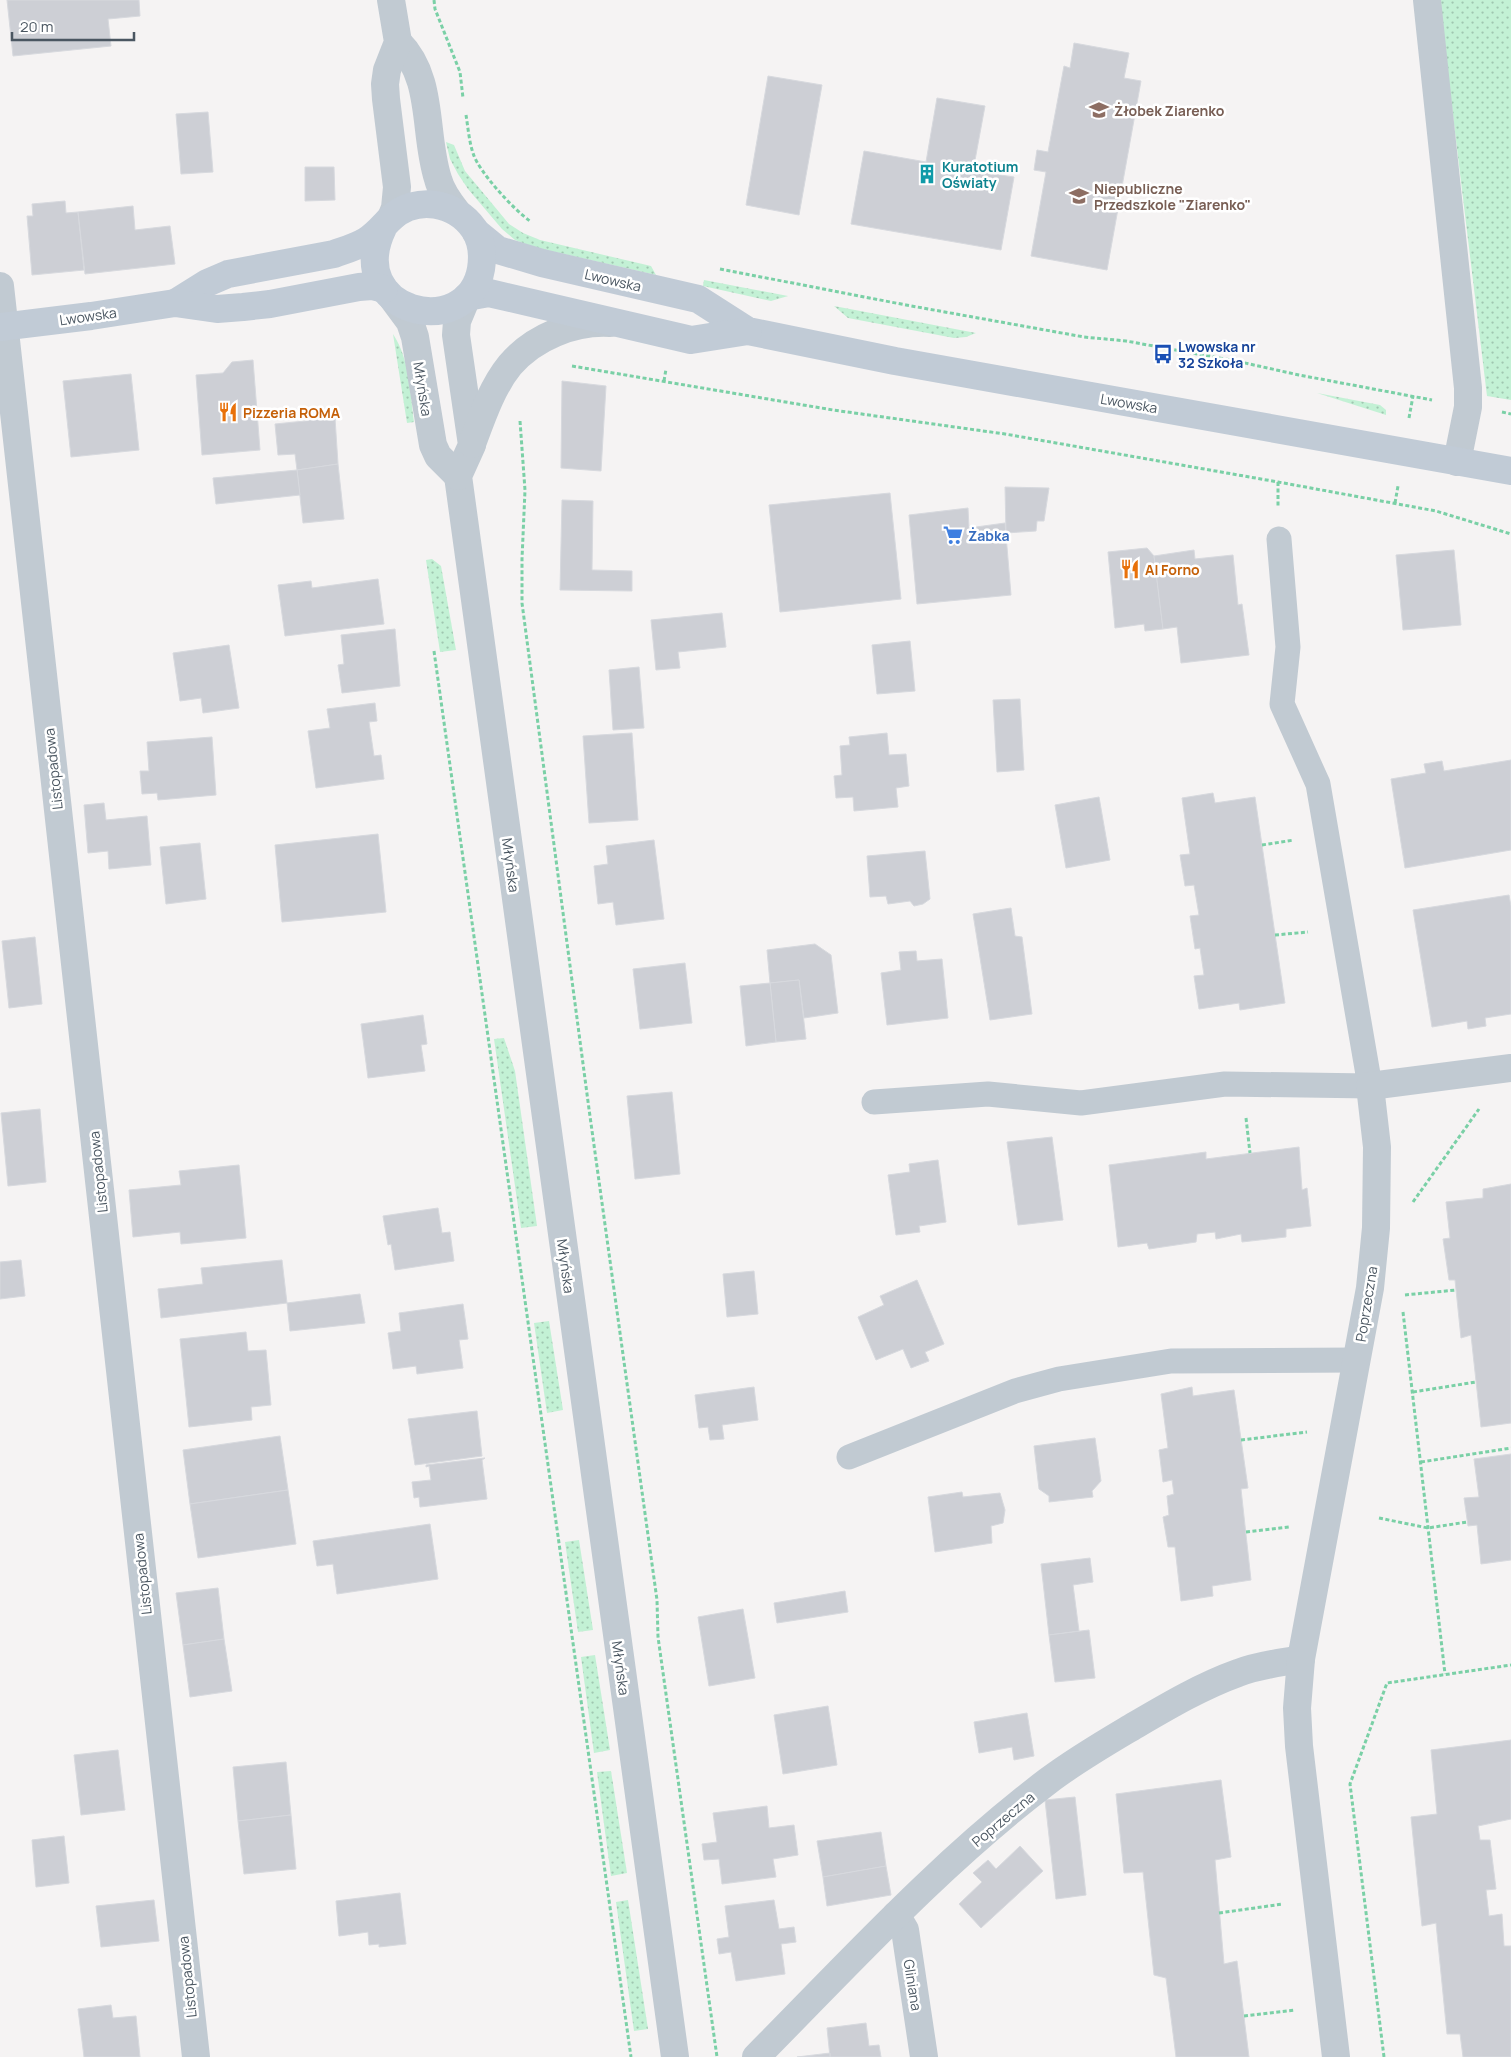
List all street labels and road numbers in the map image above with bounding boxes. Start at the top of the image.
street label: Lwowska [583,264,643,296]
street label: Lwowska [58,303,118,329]
street label: Młyńska [409,360,437,418]
street label: Lwowska [1099,389,1159,417]
street label: Listopadowa [39,727,67,811]
street label: Młyńska [498,837,524,893]
street label: Listopadowa [84,1130,112,1214]
street label: Młyńska [553,1238,579,1294]
street label: Poprzeczna [1351,1265,1381,1343]
street label: Listopadowa [128,1532,156,1616]
street label: Młyńska [608,1640,634,1696]
street label: Poprzeczna [968,1787,1038,1851]
street label: Listopadowa [173,1935,201,2019]
street label: Gliniana [900,1958,926,2012]

